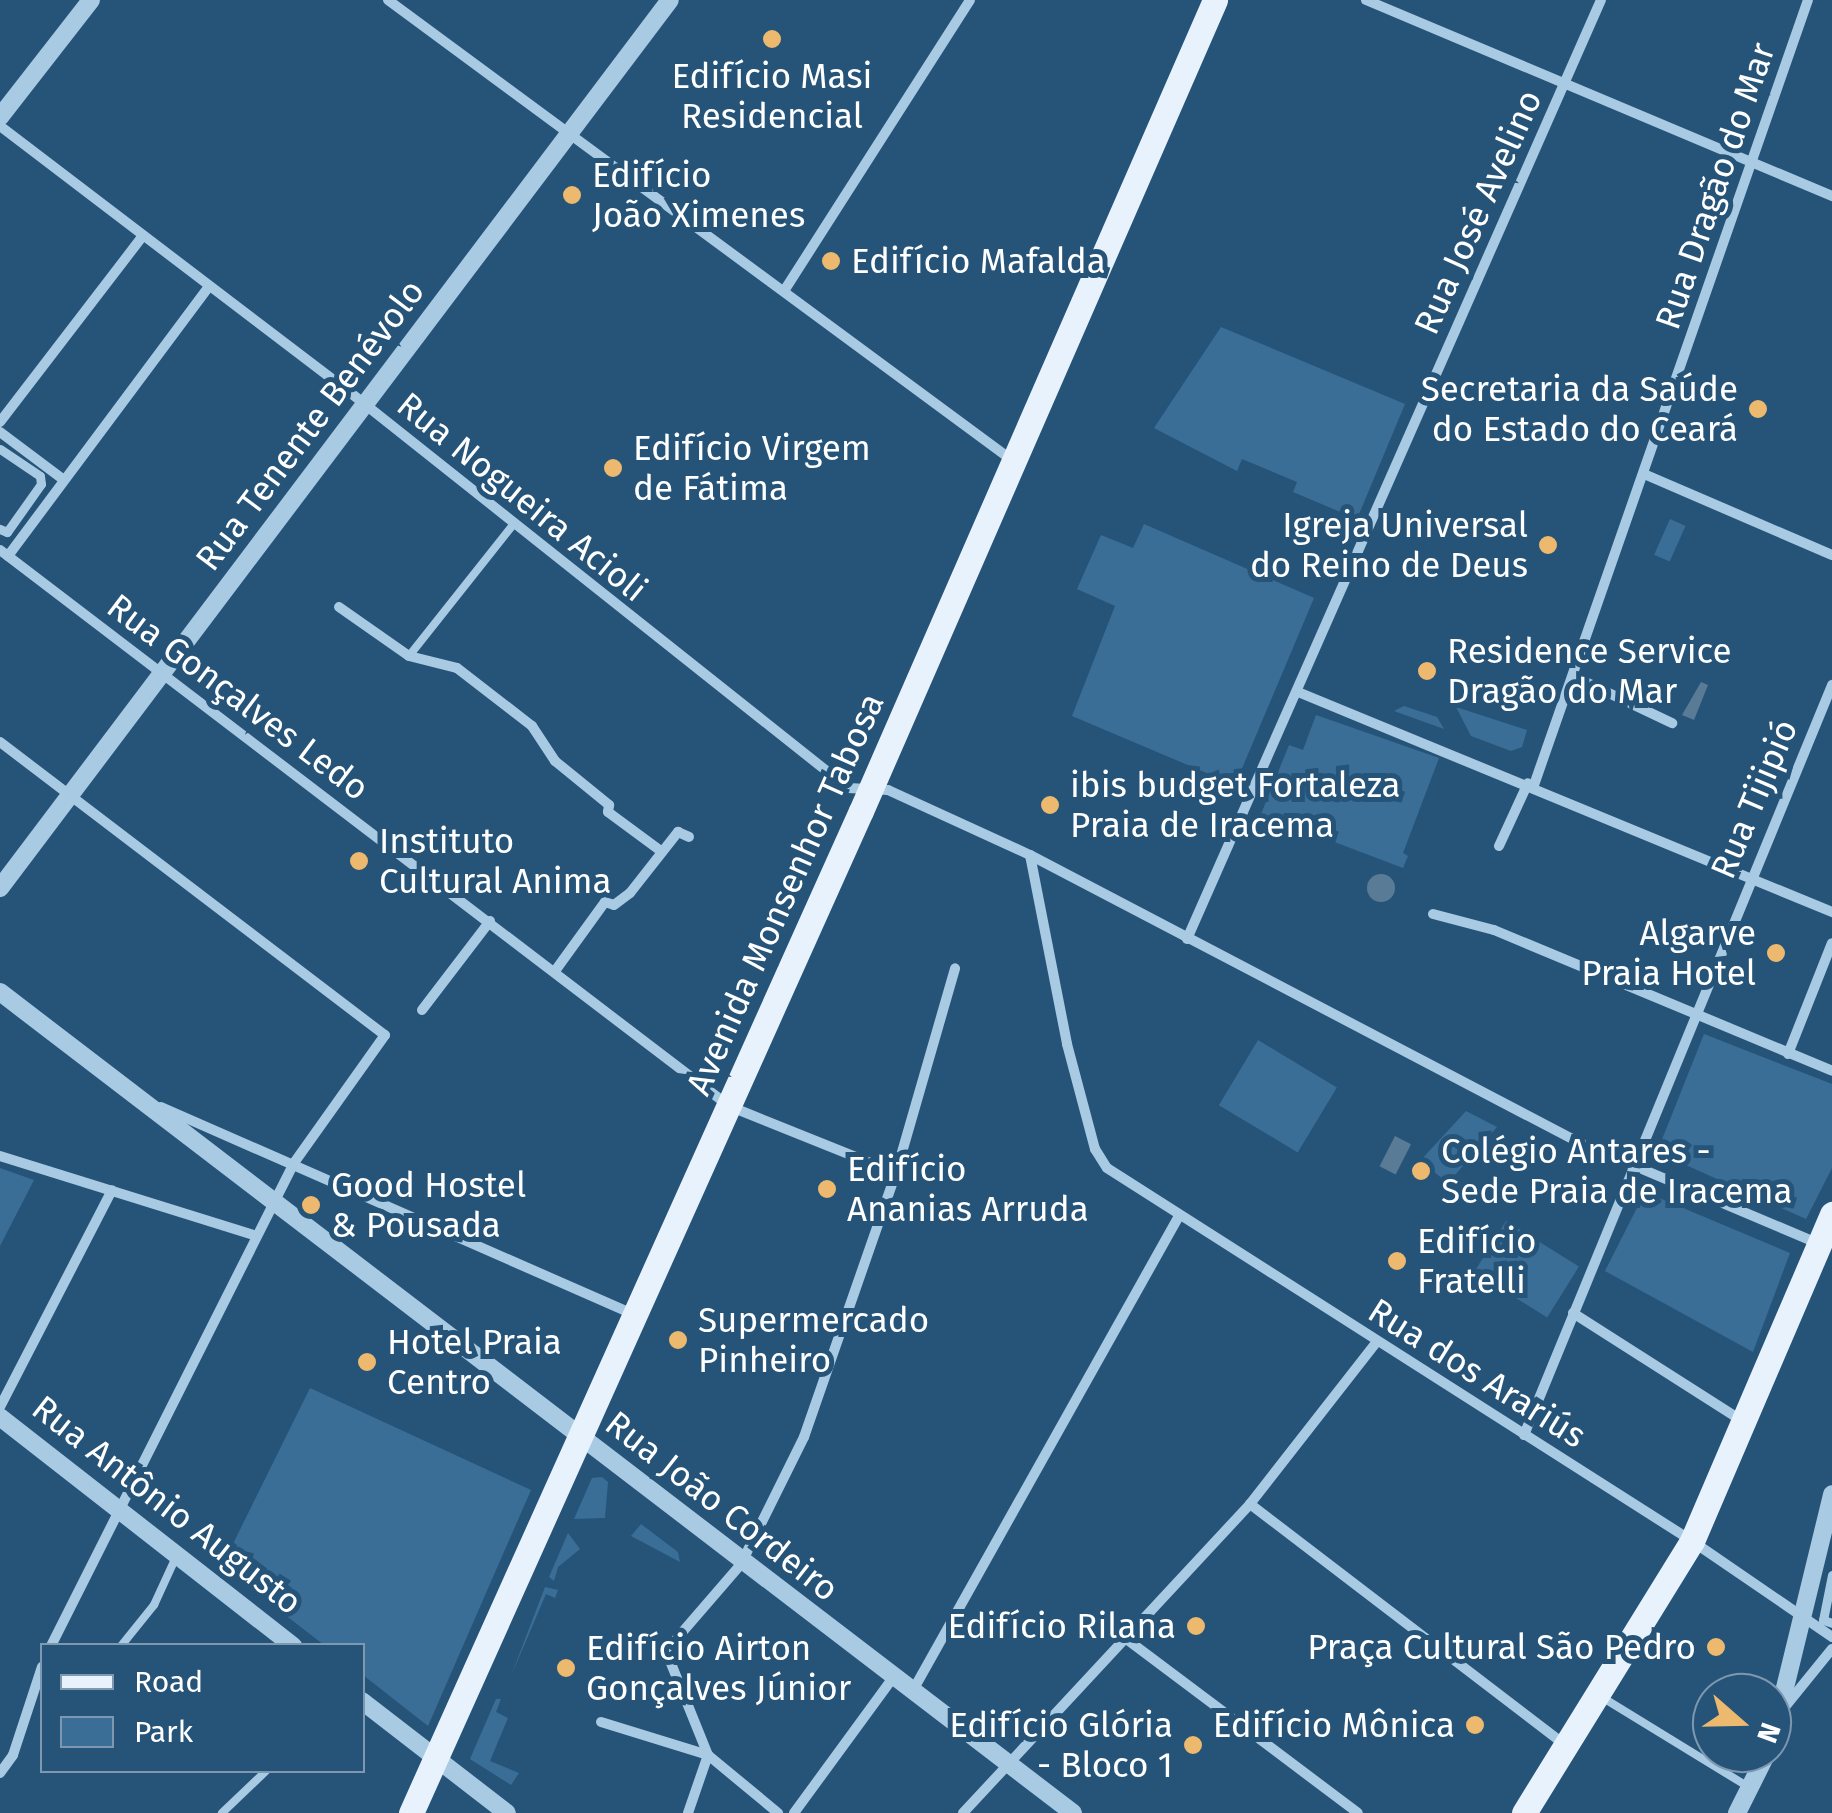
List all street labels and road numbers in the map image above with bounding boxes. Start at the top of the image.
street label: Rua Dragão do Mar [1646,37,1784,335]
street label: Rua José Avelino [1405,83,1551,341]
street label: Rua Tenente Benévolo [187,271,433,579]
street label: Rua Nogueira Acioli [389,383,655,611]
street label: Rua Gonçalves Ledo [99,585,377,809]
street label: Avenida Monsenhor Tabosa [677,687,893,1101]
street label: Rua Tijipió [1702,713,1806,885]
street label: Rua dos Arariús [1361,1289,1593,1457]
street label: Rua Antônio Augusto [24,1387,310,1623]
street label: Rua João Cordeiro [597,1402,847,1610]

